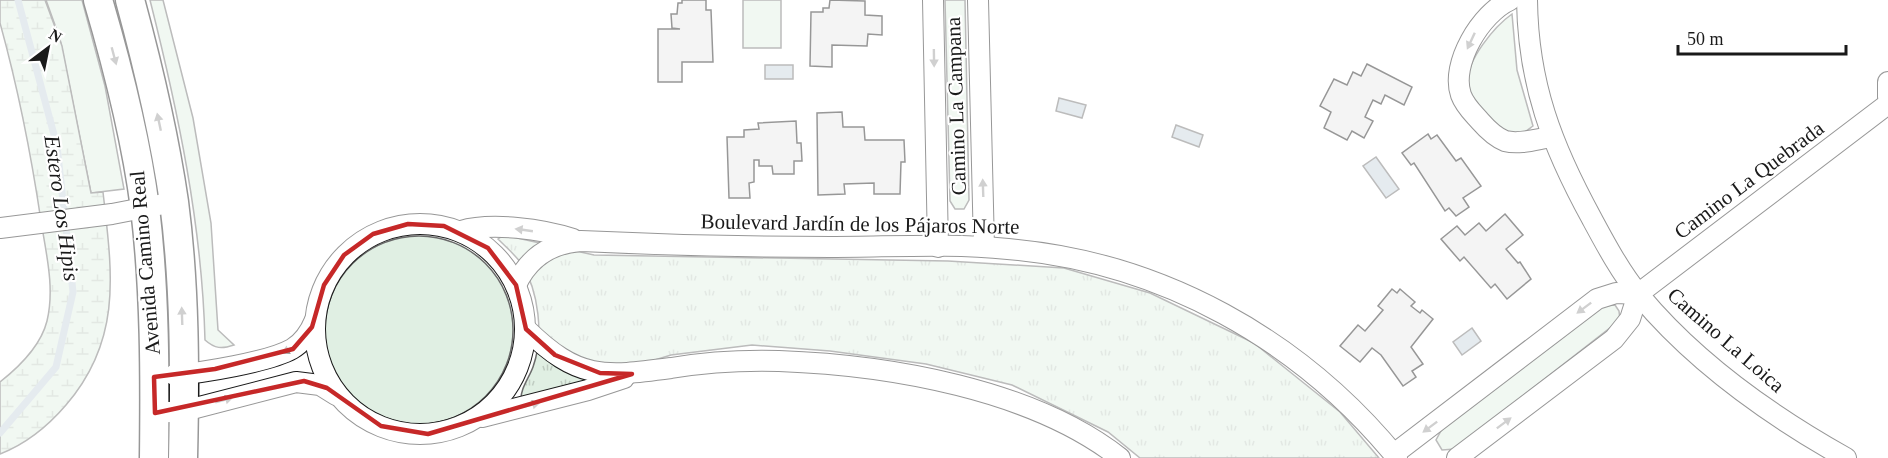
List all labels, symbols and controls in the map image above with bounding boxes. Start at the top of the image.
street label: Camino La Campana [941,16,971,196]
north arrow [18,18,78,78]
scale bar [1678,18,1846,56]
text: N [46,25,65,46]
text: 50 m [1687,29,1724,49]
one-way arrow [1467,33,1476,50]
one-way arrow [109,47,119,66]
one-way arrow [929,49,939,68]
one-way arrow [154,113,163,132]
street label: Camino La Quebrada [1670,116,1829,244]
water label: Estero Los Hipis [39,132,85,283]
street label: Avenida Camino Real [125,170,165,356]
one-way arrow [978,179,987,198]
street label: Boulevard Jardín de los Pájaros Norte [700,209,1020,239]
one-way arrow [514,226,533,235]
street label: Camino La Loica [1663,283,1790,398]
one-way arrow [1576,302,1592,314]
one-way arrow [177,306,186,325]
one-way arrow [281,344,298,353]
one-way arrow [215,395,233,404]
one-way arrow [522,400,540,409]
one-way arrow [1496,417,1511,429]
one-way arrow [1422,421,1438,433]

